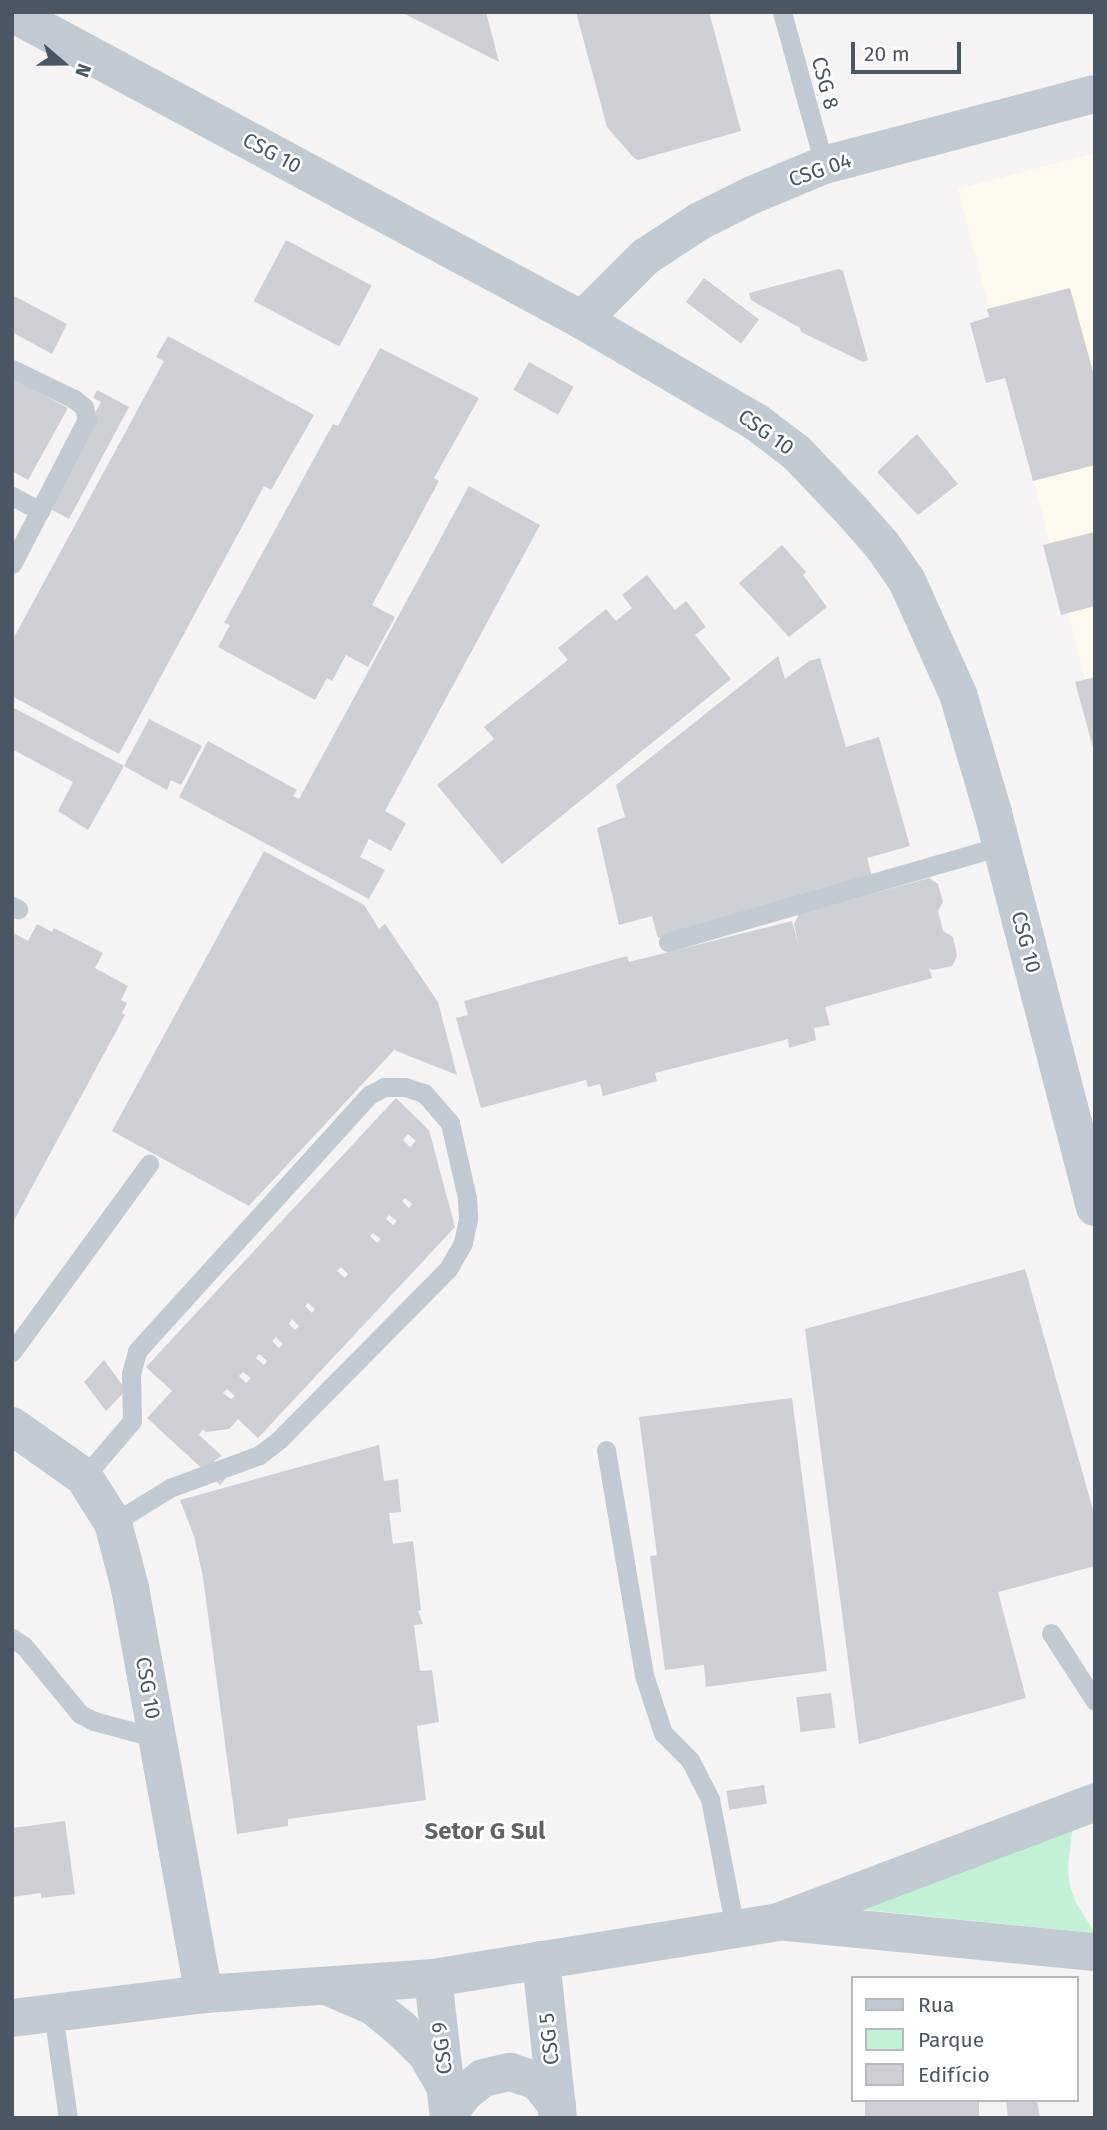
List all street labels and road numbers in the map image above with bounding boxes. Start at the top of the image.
street label: CSG 8 [806,54,844,112]
street label: CSG 10 [238,127,306,179]
street label: CSG 04 [785,148,855,192]
street label: CSG 10 [733,404,799,460]
street label: CSG 10 [1006,908,1046,976]
street label: CSG 10 [130,1655,166,1721]
street label: CSG 5 [534,2012,564,2066]
street label: CSG 9 [426,2020,458,2076]

